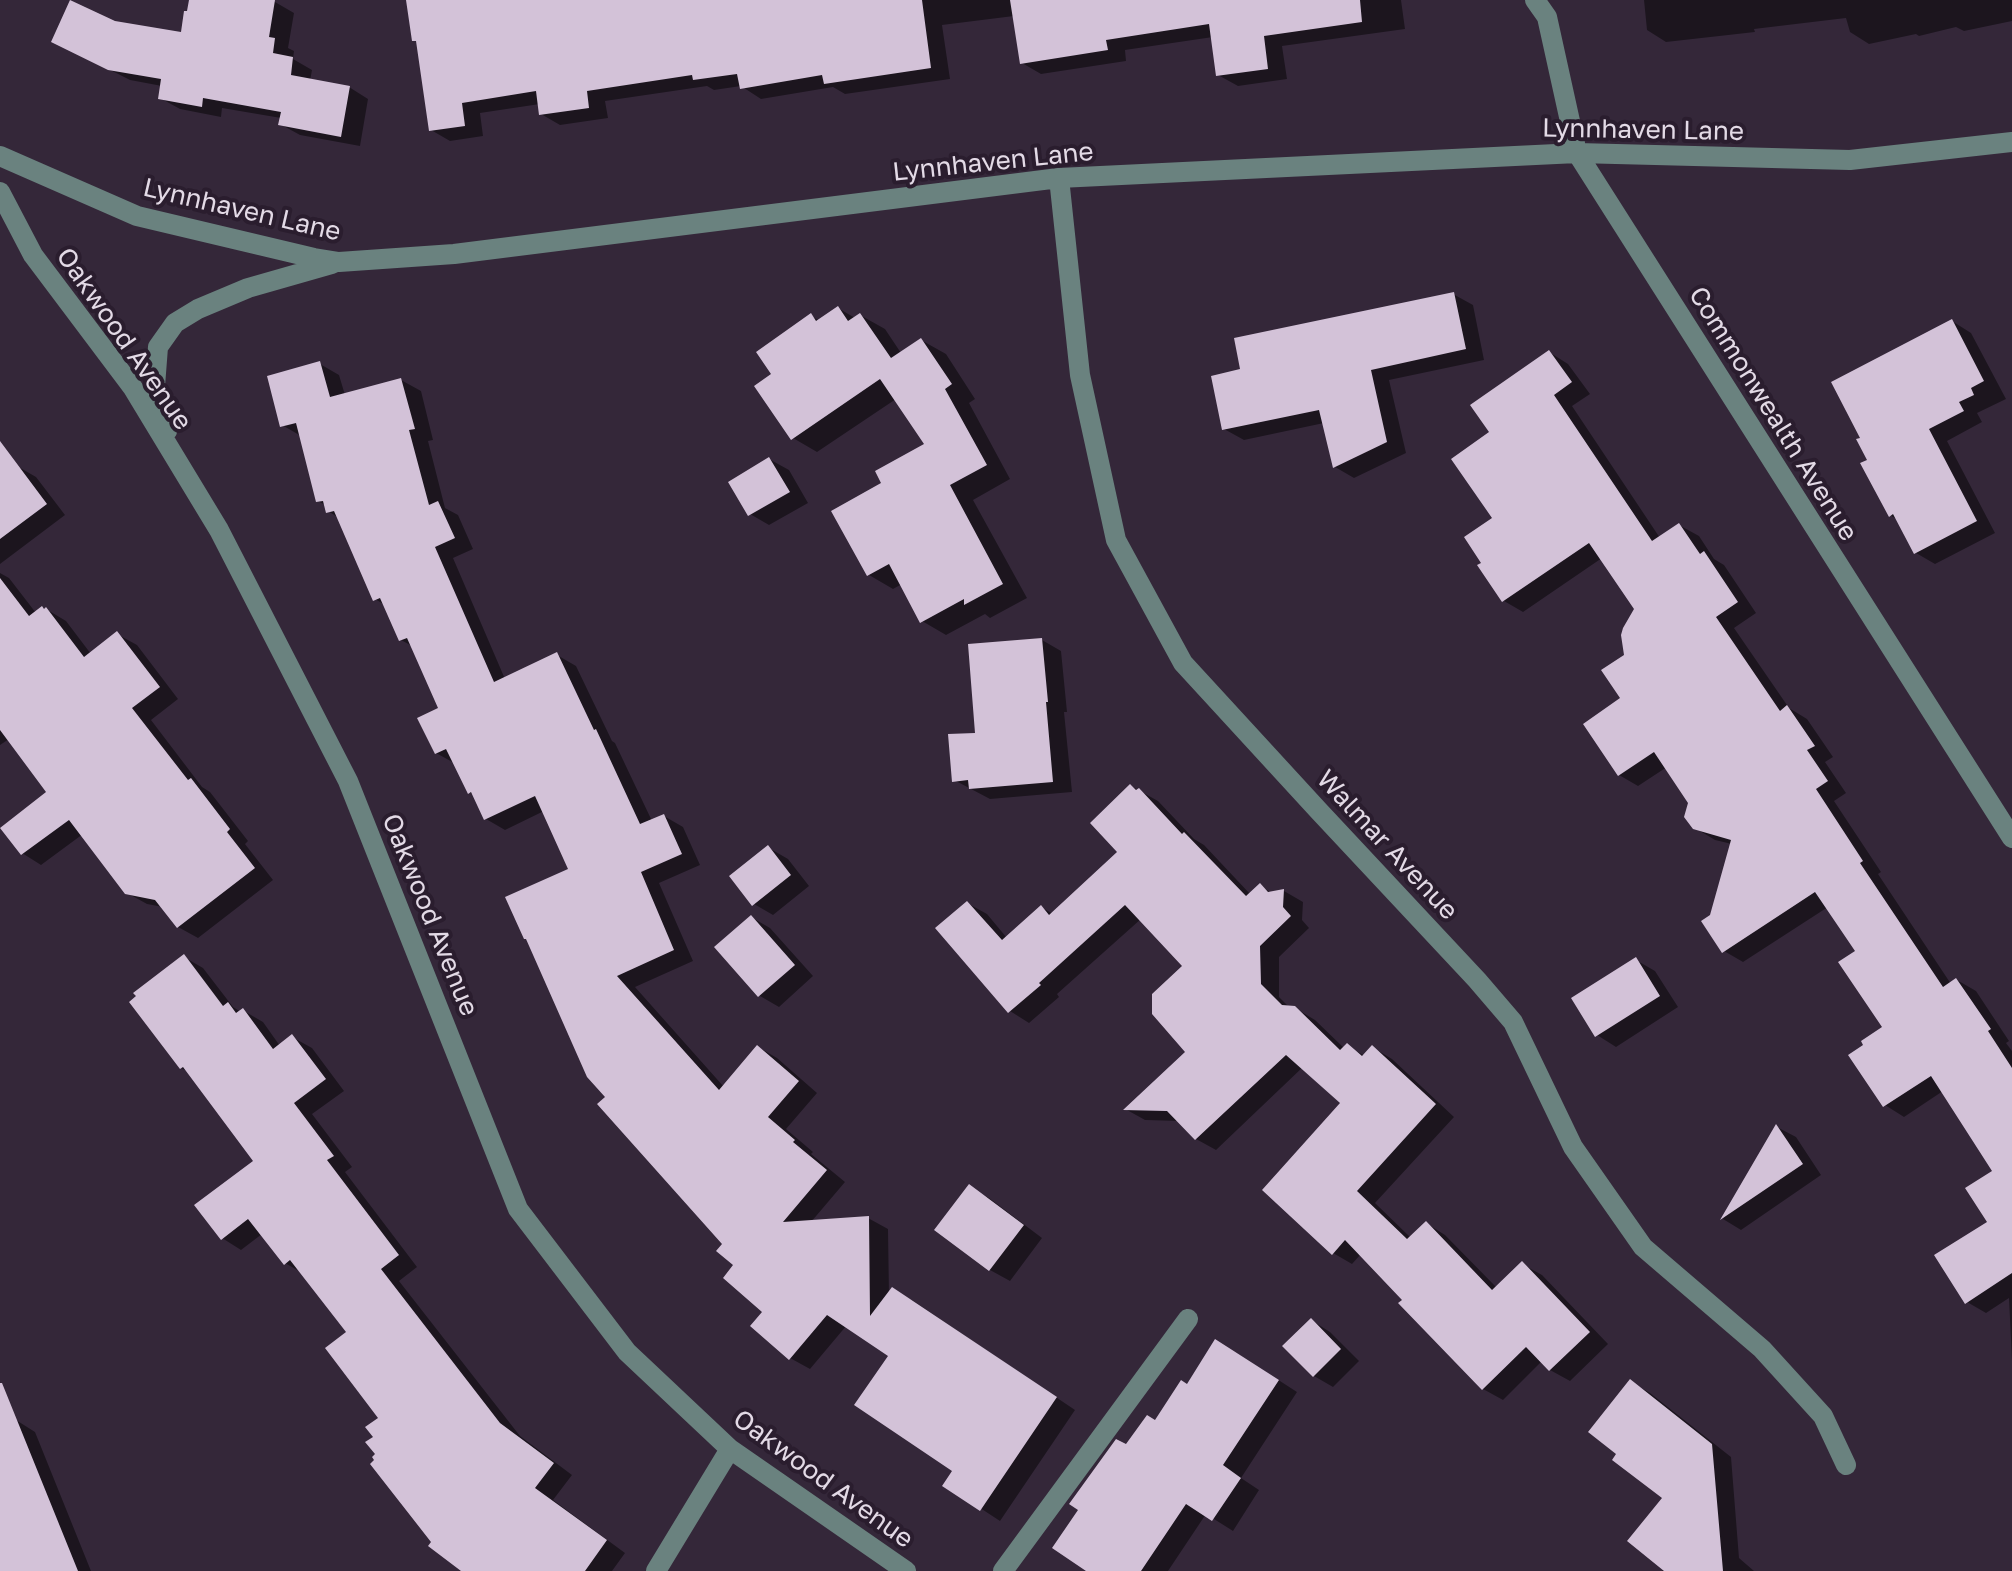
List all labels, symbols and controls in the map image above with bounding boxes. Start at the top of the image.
street label: Lynnhaven Lane [1542,113,1744,147]
street label: Lynnhaven Lane [891,136,1095,188]
street label: Lynnhaven Lane [140,172,344,248]
street label: Oakwood Avenue [50,242,198,436]
street label: Commonwealth Avenue [1682,281,1864,547]
street label: Walmar Avenue [1310,764,1464,926]
street label: Oakwood Avenue [375,809,485,1021]
street label: Oakwood Avenue [727,1403,919,1555]

